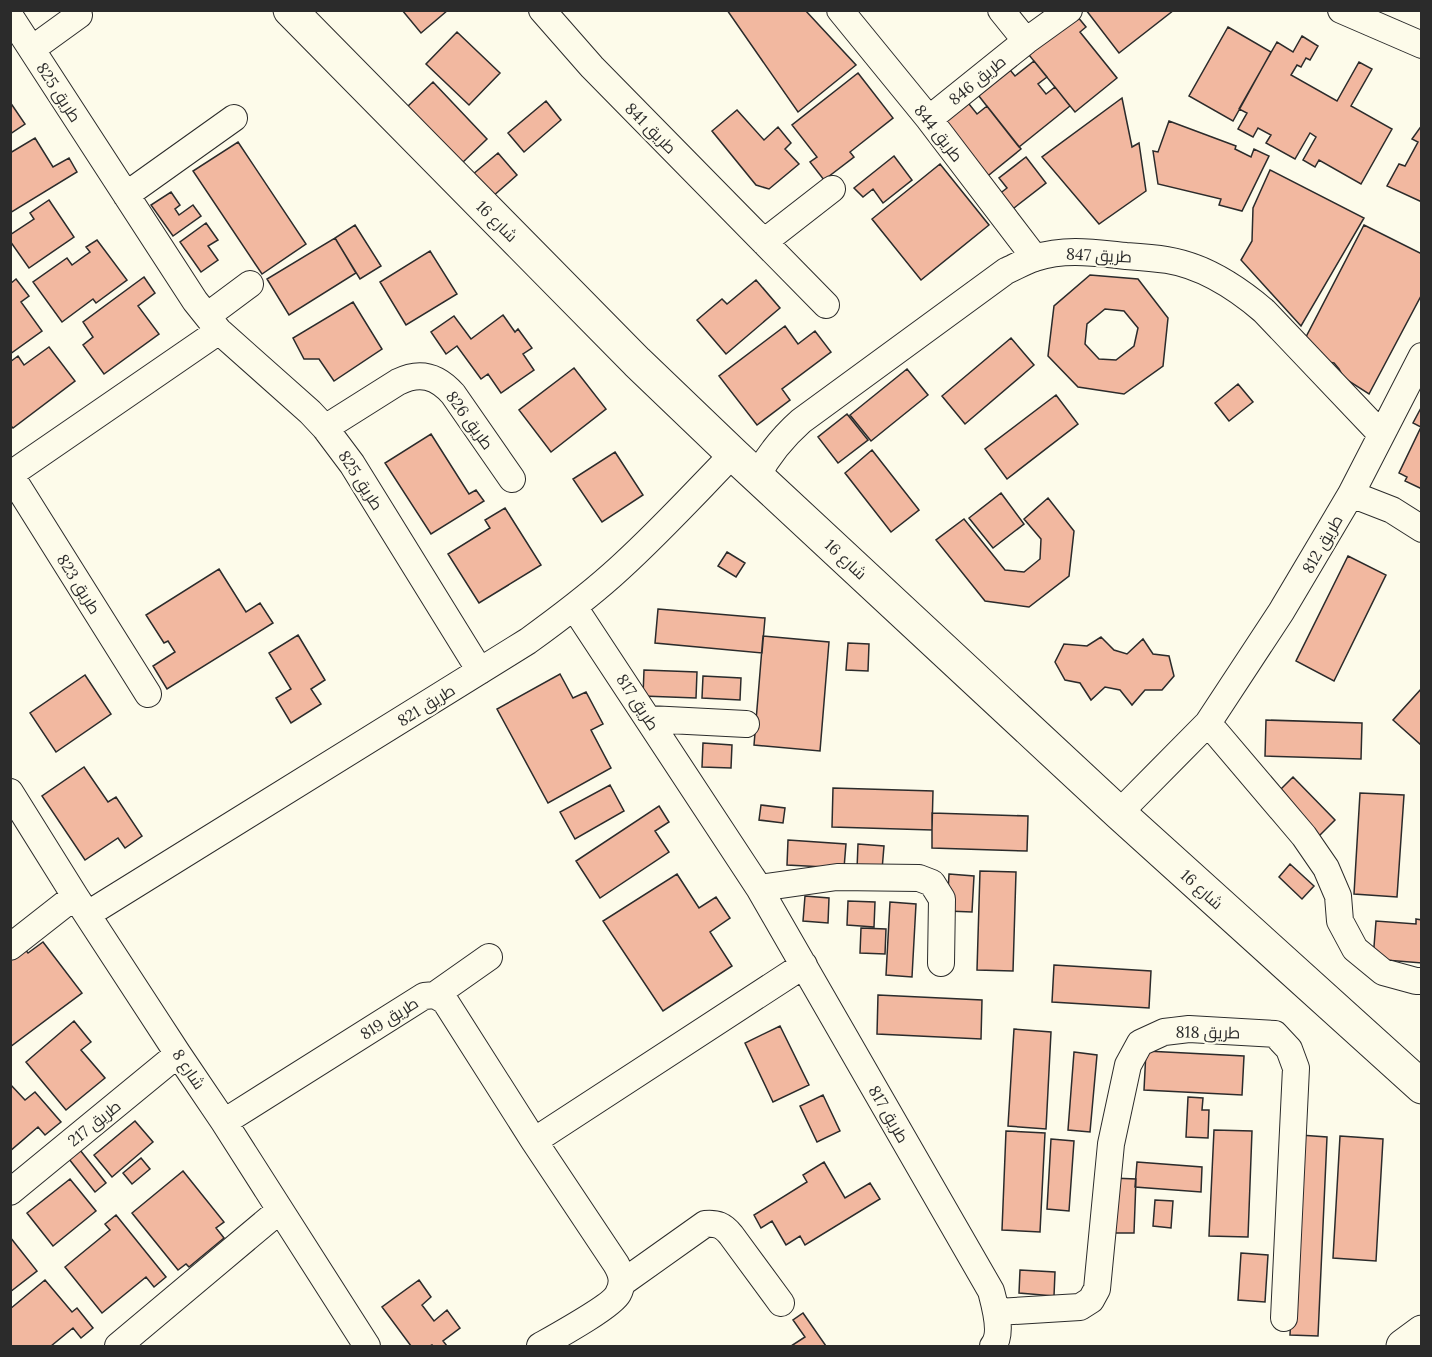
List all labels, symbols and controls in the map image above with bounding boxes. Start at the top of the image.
street label: طريق 846 [944,51,1010,110]
street label: طريق 825 [32,58,86,126]
street label: طريق 841 [620,98,681,159]
street label: طريق 844 [910,100,968,166]
street label: شارع 16 [471,196,522,247]
street label: طريق 847 [1066,243,1132,268]
street label: طريق 826 [441,387,498,454]
street label: طريق 825 [334,446,388,514]
street label: طريق 812 [1297,511,1348,577]
street label: شارع 16 [819,535,871,585]
street label: طريق 823 [52,550,105,618]
street label: طريق 817 [612,670,664,734]
street label: طريق 821 [393,680,459,731]
street label: شارع 16 [1175,865,1227,915]
street label: طريق 819 [356,992,422,1045]
street label: طريق 818 [1176,1021,1240,1044]
street label: شارع 8 [167,1045,210,1094]
street label: طريق 817 [864,1082,913,1147]
street label: طريق 217 [63,1096,125,1151]

